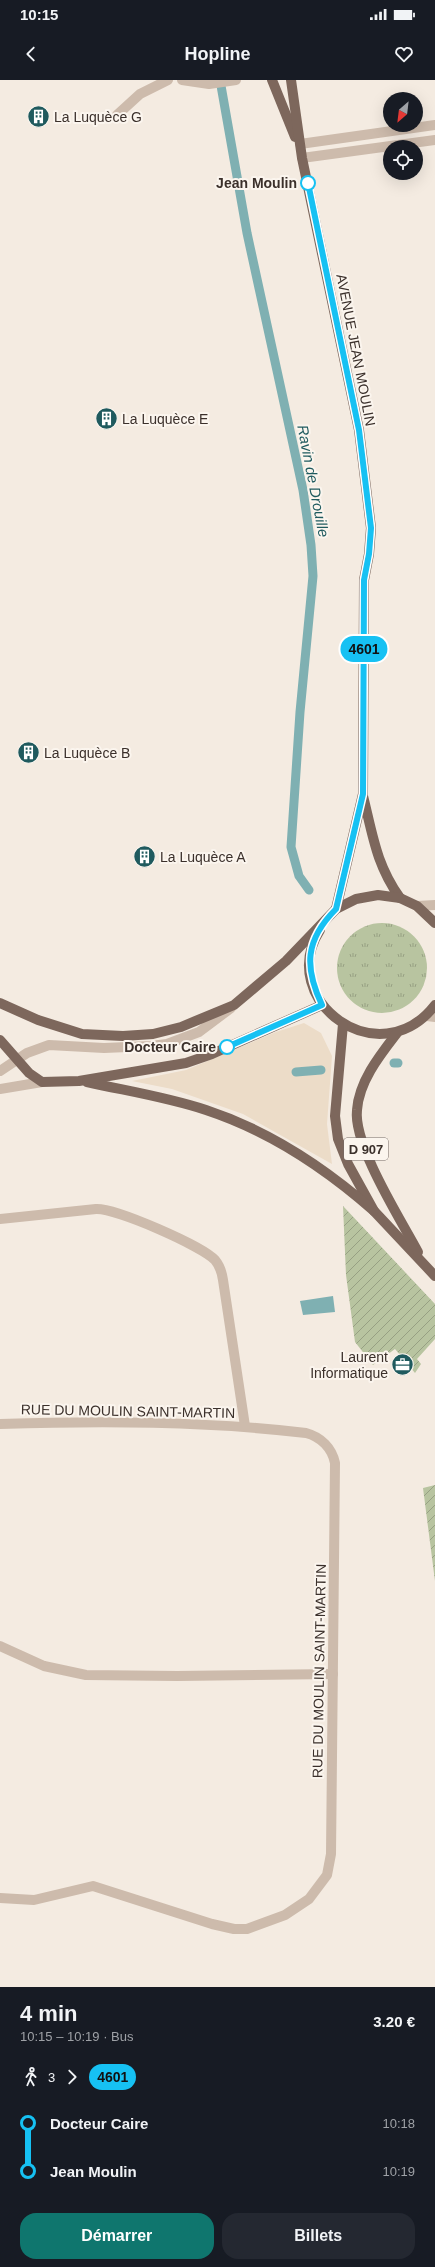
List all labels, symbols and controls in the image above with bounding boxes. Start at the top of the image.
text: 10:15 [20,6,58,23]
icon: back [20,43,42,65]
icon: heart [393,43,415,65]
text: Hopline [185,44,251,64]
north arrow [383,92,423,132]
map controls [383,92,423,180]
building icon: La Luquèce G [25,104,51,130]
place label: La Luquèce G [54,109,142,125]
button: locate [383,140,423,180]
place label: Jean Moulin [216,175,297,191]
marker: Jean Moulin [300,175,316,191]
street label: AVENUE JEAN MOULIN [333,273,379,427]
building icon: La Luquèce E [94,406,120,432]
place label: La Luquèce E [122,411,208,427]
water label: Ravin de Drouille [294,423,333,539]
line badge: 4601 [336,636,392,662]
text: 4601 [348,641,380,657]
building icon: La Luquèce B [15,740,41,766]
place label: La Luquèce B [44,745,130,761]
building icon: La Luquèce A [131,844,157,870]
place label: La Luquèce A [160,849,246,865]
place label: Docteur Caire [124,1039,216,1055]
marker: Docteur Caire [219,1039,235,1055]
road number: D 907 [344,1138,388,1160]
place label: Laurent Informatique [310,1349,388,1381]
office icon: Laurent Informatique [390,1352,416,1378]
street label: RUE DU MOULIN SAINT-MARTIN [21,1401,235,1421]
street label: RUE DU MOULIN SAINT-MARTIN [309,1564,329,1778]
text: 4 min [20,2001,77,2026]
text: 3.20 € [373,2013,415,2030]
text: 10:15 – 10:19 · Bus [20,2029,133,2044]
icon: walk [20,2066,42,2088]
icon: forward [61,2066,83,2088]
text: 4601 [97,2069,128,2085]
text: 3 [48,2070,55,2085]
text: Docteur Caire [50,2115,148,2132]
text: 10:18 [382,2116,415,2131]
text: Jean Moulin [50,2163,137,2180]
text: 10:19 [382,2164,415,2179]
button: Démarrer [20,2213,214,2259]
button: Billets [222,2213,415,2259]

